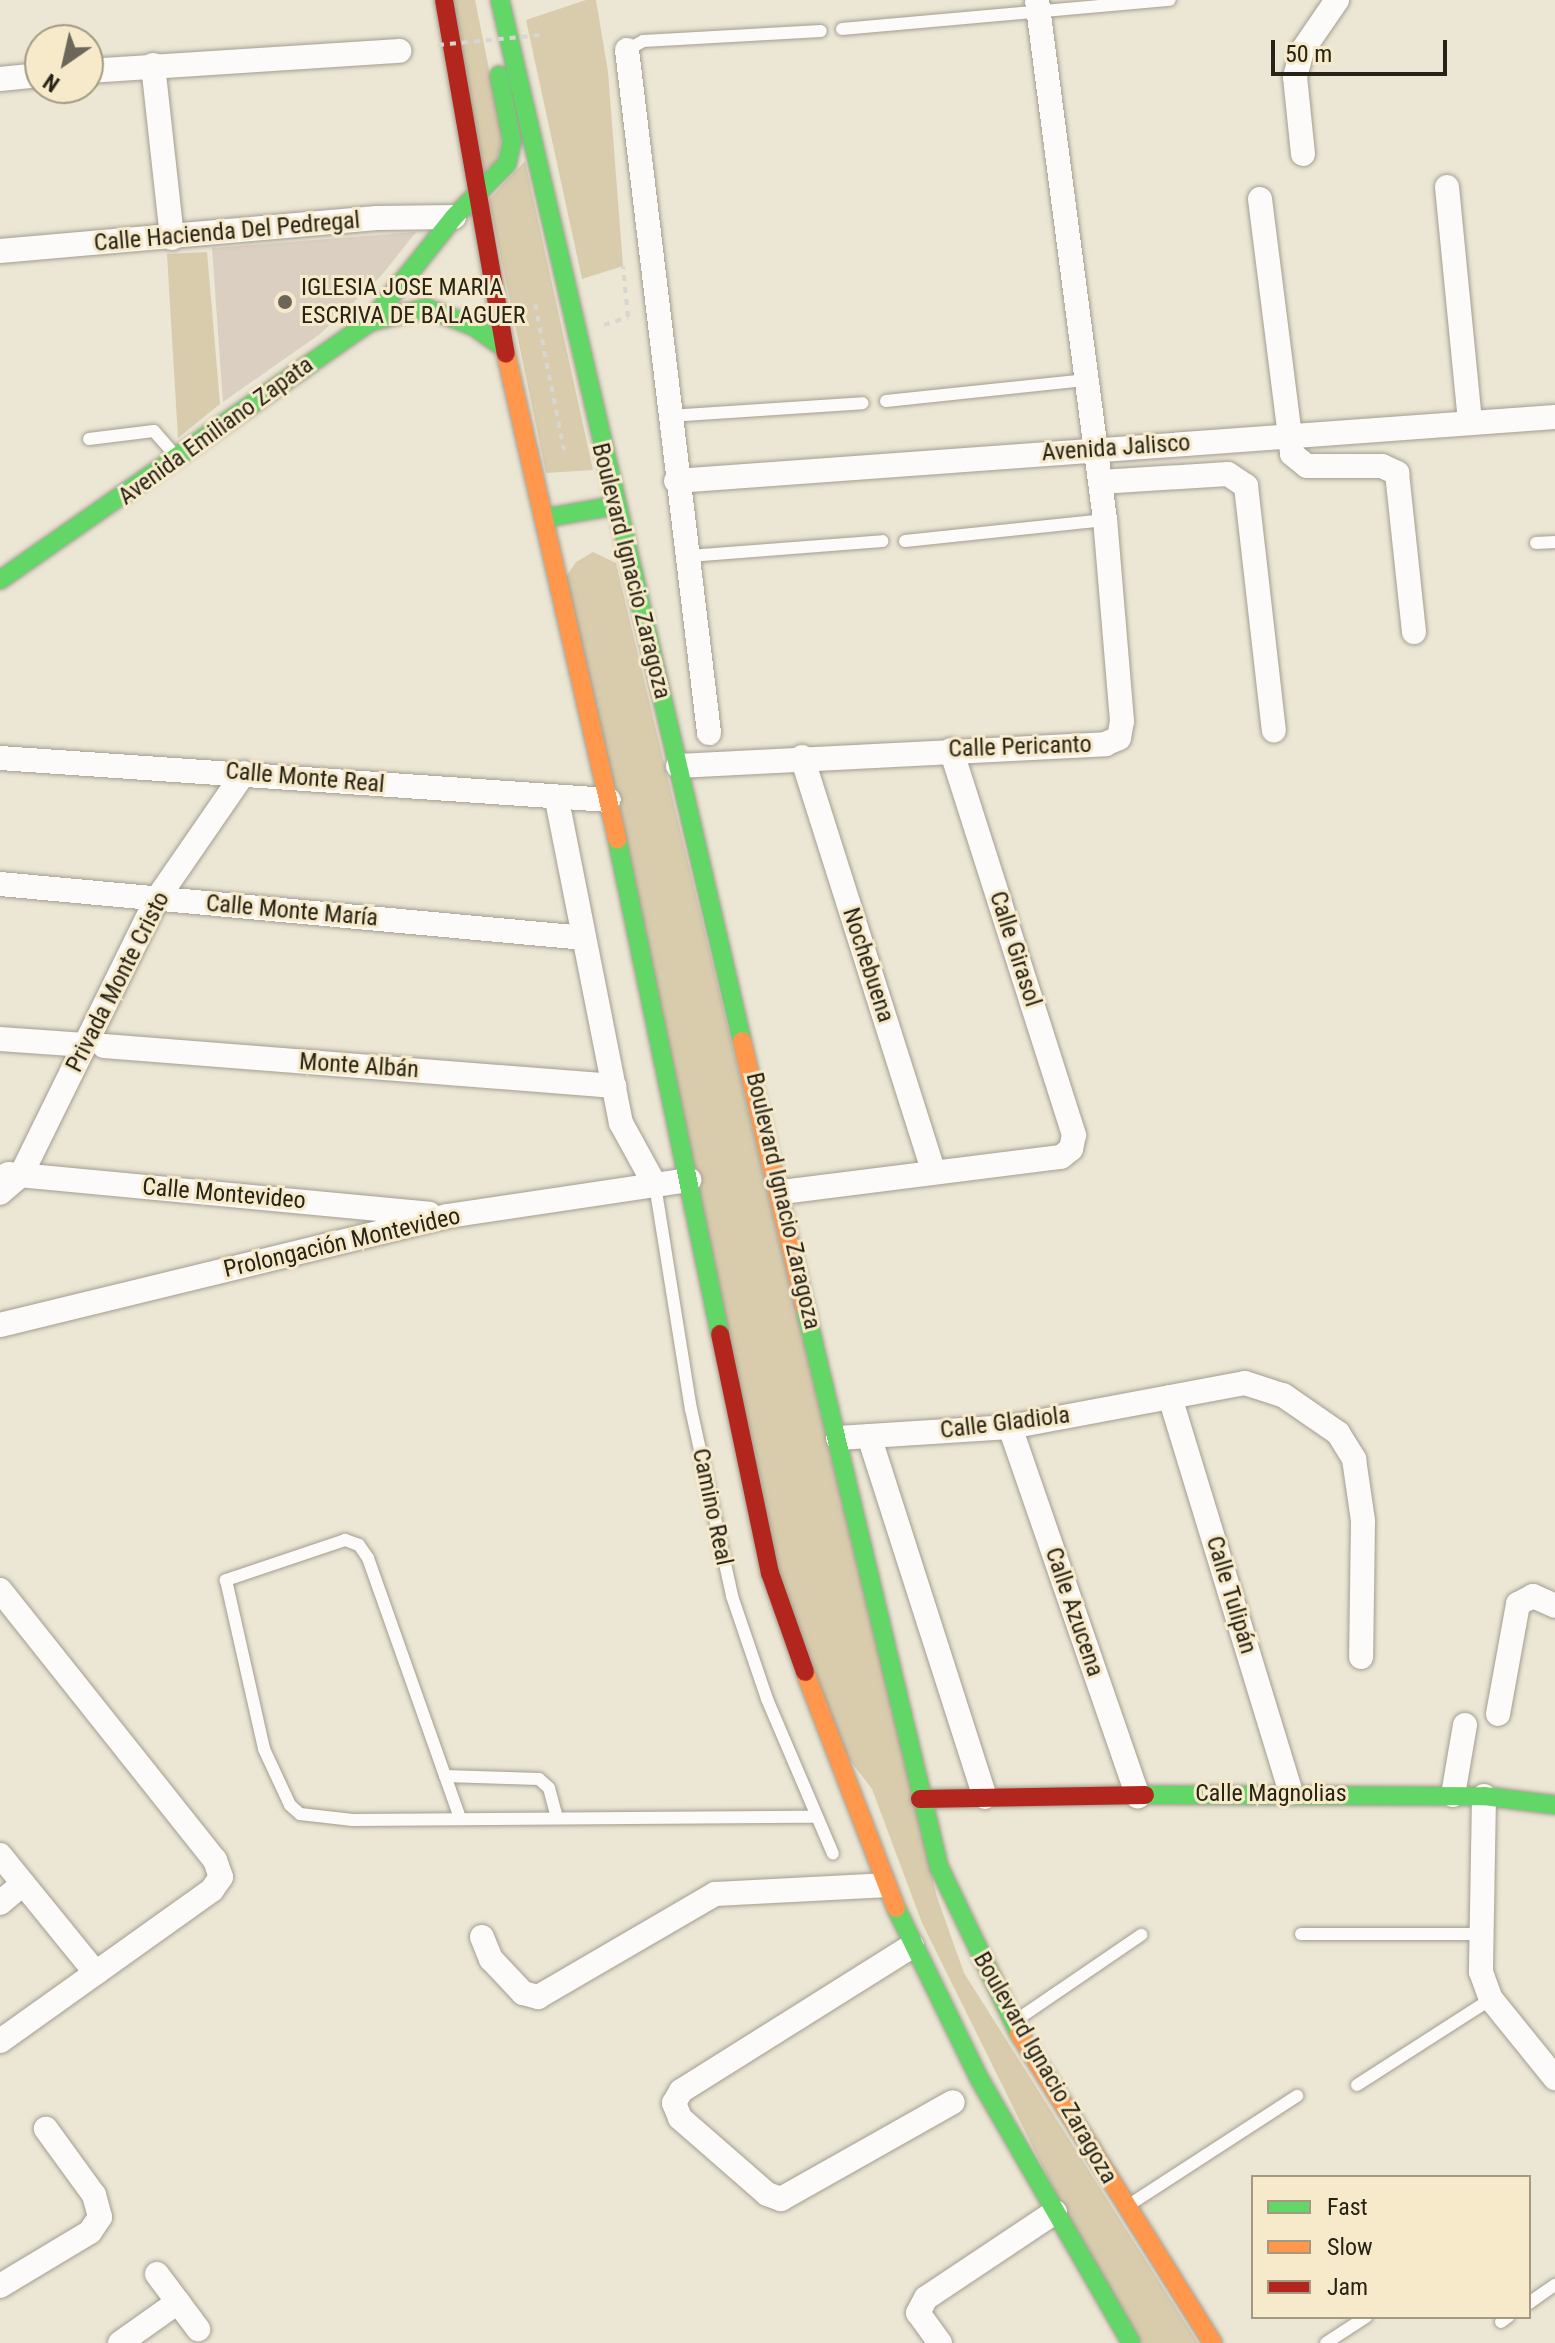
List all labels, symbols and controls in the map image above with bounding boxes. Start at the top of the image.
north arrow [24,24,104,104]
scale bar [1275,24,1451,74]
text: 50 m [1285,40,1332,68]
text: N [39,69,64,97]
street label: Calle Hacienda Del Pedregal [93,206,361,258]
place label: IGLESIA JOSE MARIA ESCRIVA DE BALAGUER [301,274,525,330]
marker: IGLESIA JOSE MARIA ESCRIVA DE BALAGUER [276,293,294,311]
street label: Avenida Emiliano Zapata [113,351,319,511]
street label: Avenida Jalisco [1041,428,1191,468]
street label: Boulevard Ignacio Zaragoza [585,440,677,702]
street label: Calle Pericanto [948,730,1092,764]
street label: Calle Monte Real [224,757,386,799]
street label: Privada Monte Cristo [60,887,176,1077]
street label: Calle Girasol [983,888,1047,1010]
street label: Calle Monte María [205,889,379,933]
street label: Nochebuena [836,904,900,1026]
street label: Monte Albán [298,1047,420,1085]
street label: Boulevard Ignacio Zaragoza [739,1070,827,1332]
street label: Calle Montevideo [141,1173,307,1215]
street label: Prolongación Montevideo [221,1202,463,1284]
street label: Calle Gladiola [938,1401,1072,1445]
street label: Camino Real [686,1446,738,1568]
street label: Calle Tulipán [1199,1533,1263,1657]
street label: Calle Azucena [1038,1544,1110,1680]
street label: Calle Magnolias [1195,1780,1347,1808]
street label: Boulevard Ignacio Zaragoza [967,1947,1123,2189]
legend [1251,2175,1531,2319]
text: Fast [1327,2193,1368,2221]
text: Slow [1327,2233,1373,2261]
text: Jam [1327,2273,1368,2301]

